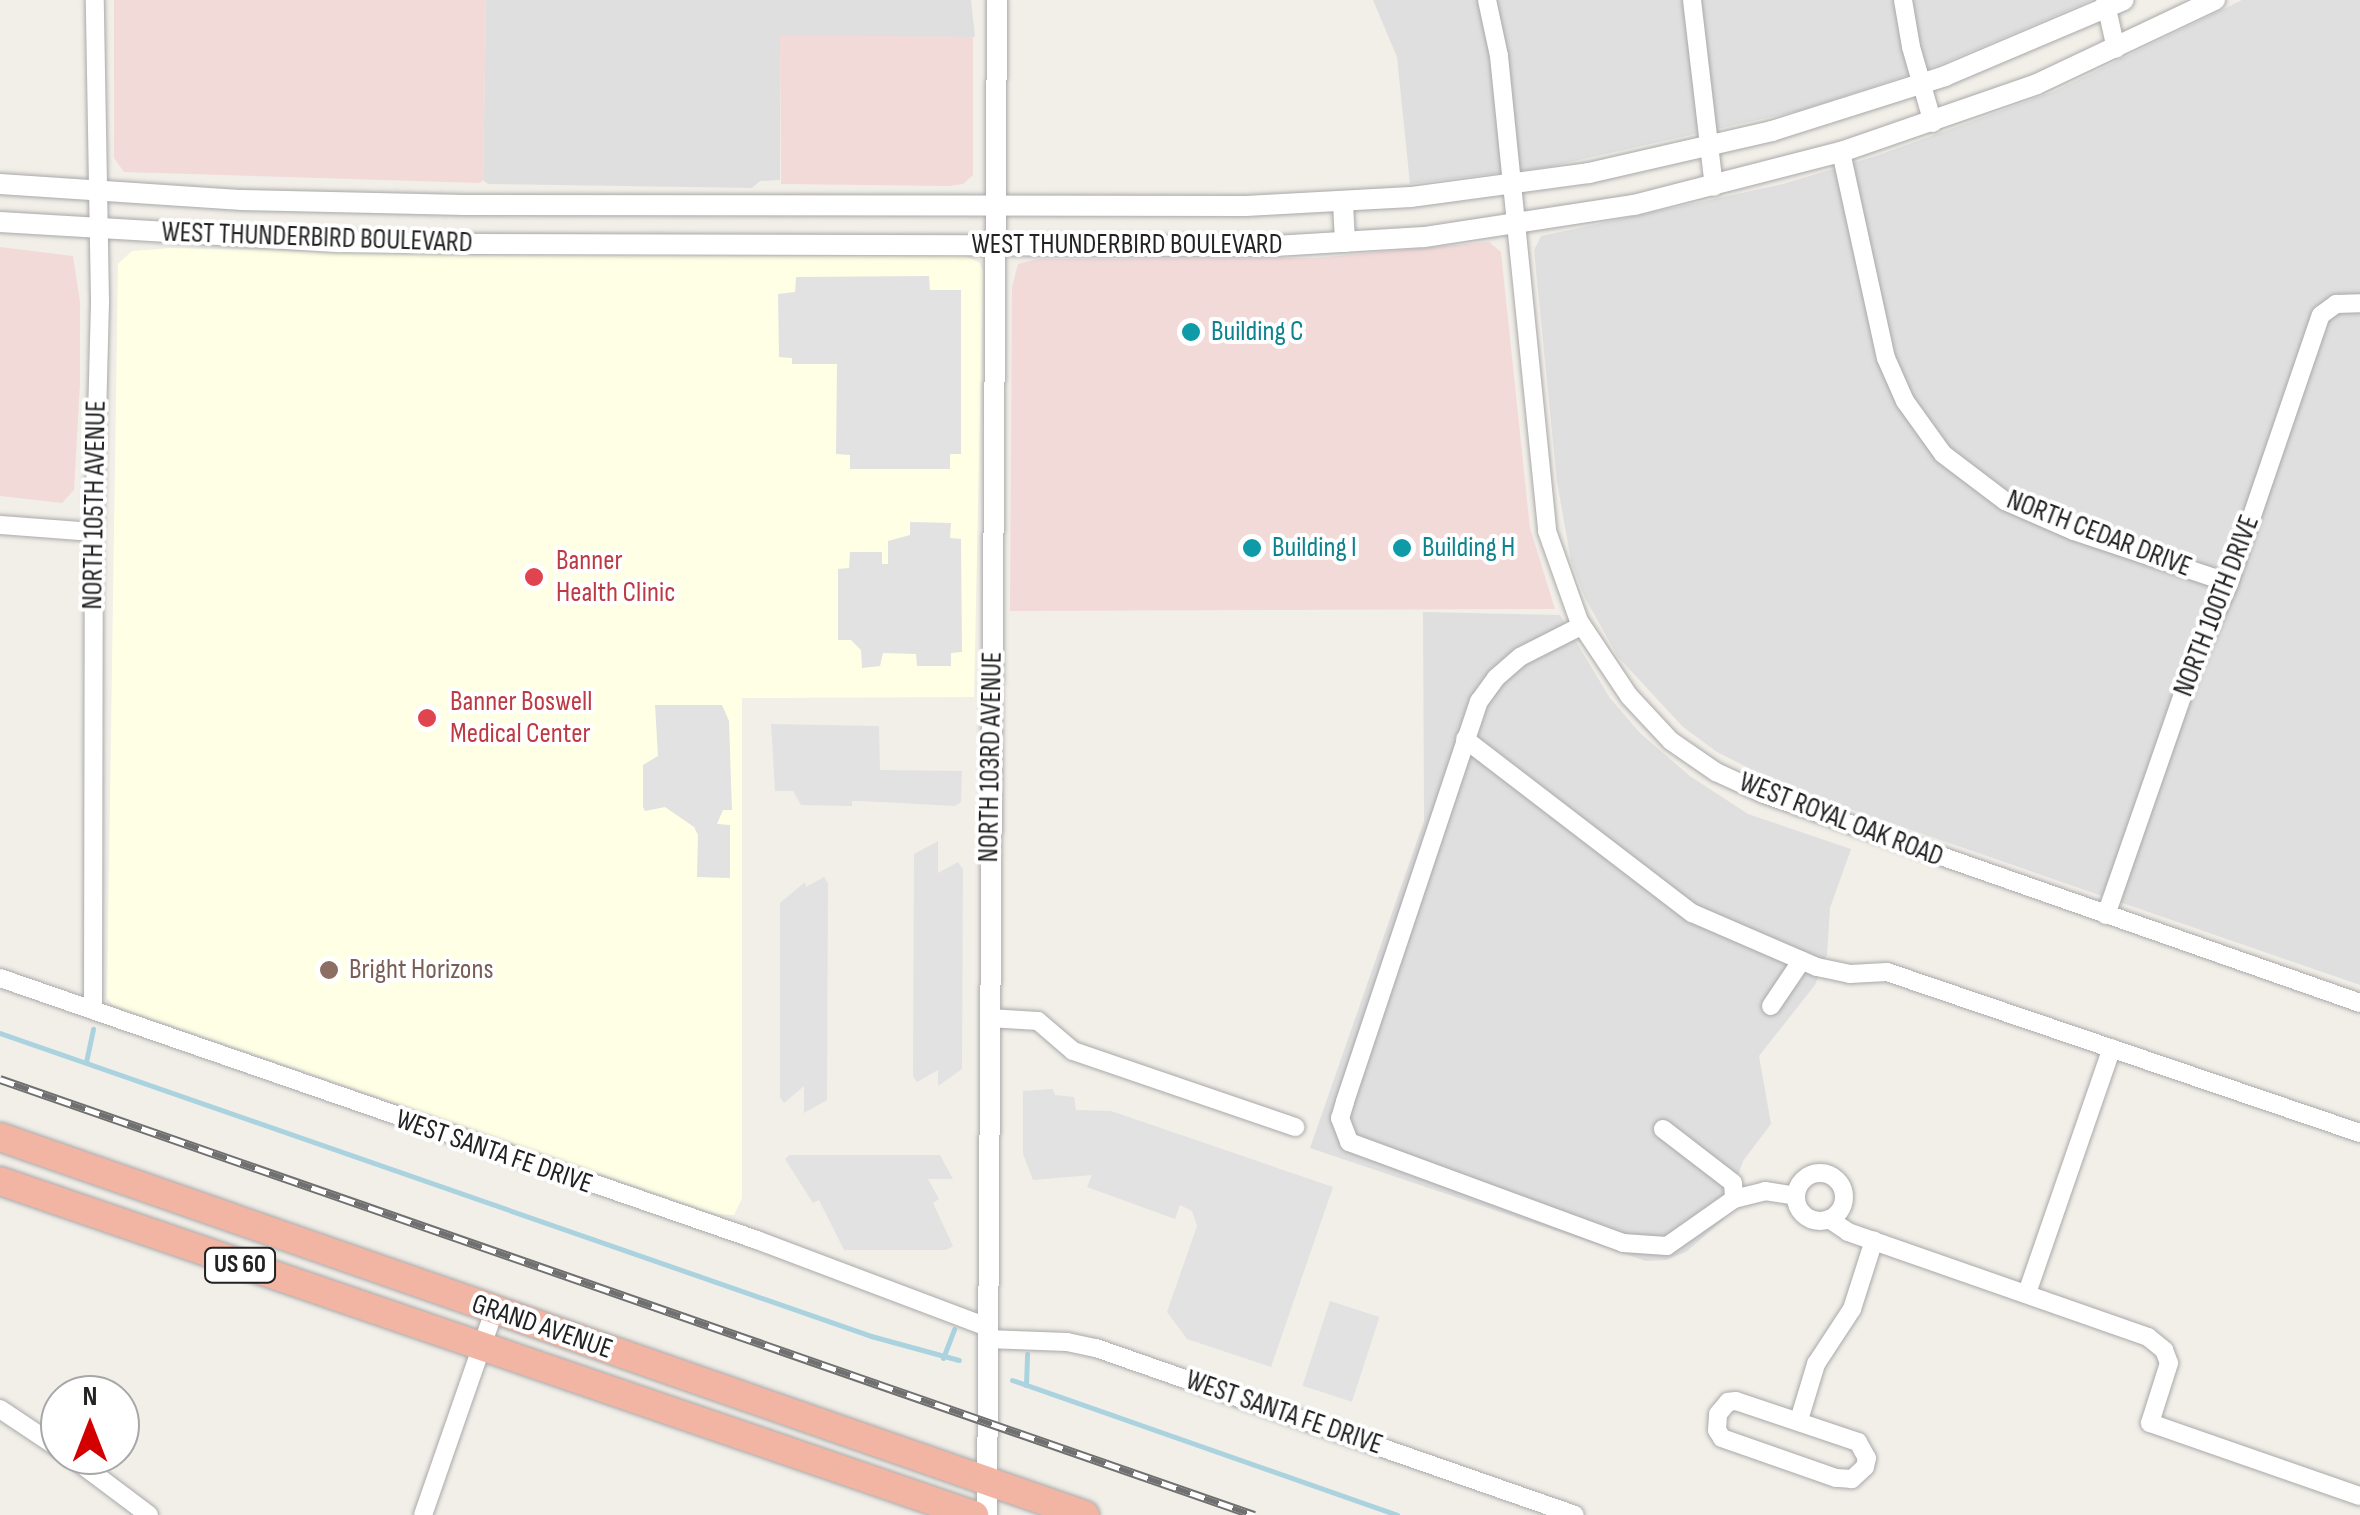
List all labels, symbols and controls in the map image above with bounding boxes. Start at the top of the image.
street label: WEST THUNDERBIRD BOULEVARD [161,216,473,260]
street label: WEST THUNDERBIRD BOULEVARD [971,228,1283,262]
place label: Building C [1211,315,1304,349]
marker: Building C [1180,321,1202,343]
street label: NORTH 105TH AVENUE [76,400,114,610]
street label: NORTH CEDAR DRIVE [2002,483,2196,585]
street label: NORTH 100TH DRIVE [2167,511,2267,701]
place label: Building I [1272,531,1357,565]
place label: Building H [1422,531,1515,565]
marker: Building I [1241,537,1263,559]
marker: Building H [1391,537,1413,559]
place label: Banner Health Clinic [556,544,675,610]
marker: Banner Health Clinic [521,564,547,590]
street label: NORTH 103RD AVENUE [972,651,1010,863]
place label: Banner Boswell Medical Center [450,685,592,751]
marker: Banner Boswell Medical Center [414,705,440,731]
street label: WEST ROYAL OAK ROAD [1734,766,1948,874]
place label: Bright Horizons [349,953,493,987]
marker: Bright Horizons [318,959,340,981]
street label: WEST SANTA FE DRIVE [391,1103,597,1201]
road number: US 60 [202,1245,278,1285]
street label: GRAND AVENUE [467,1287,617,1367]
street label: WEST SANTA FE DRIVE [1181,1364,1387,1462]
north arrow [40,1375,140,1475]
text: N [83,1380,97,1413]

